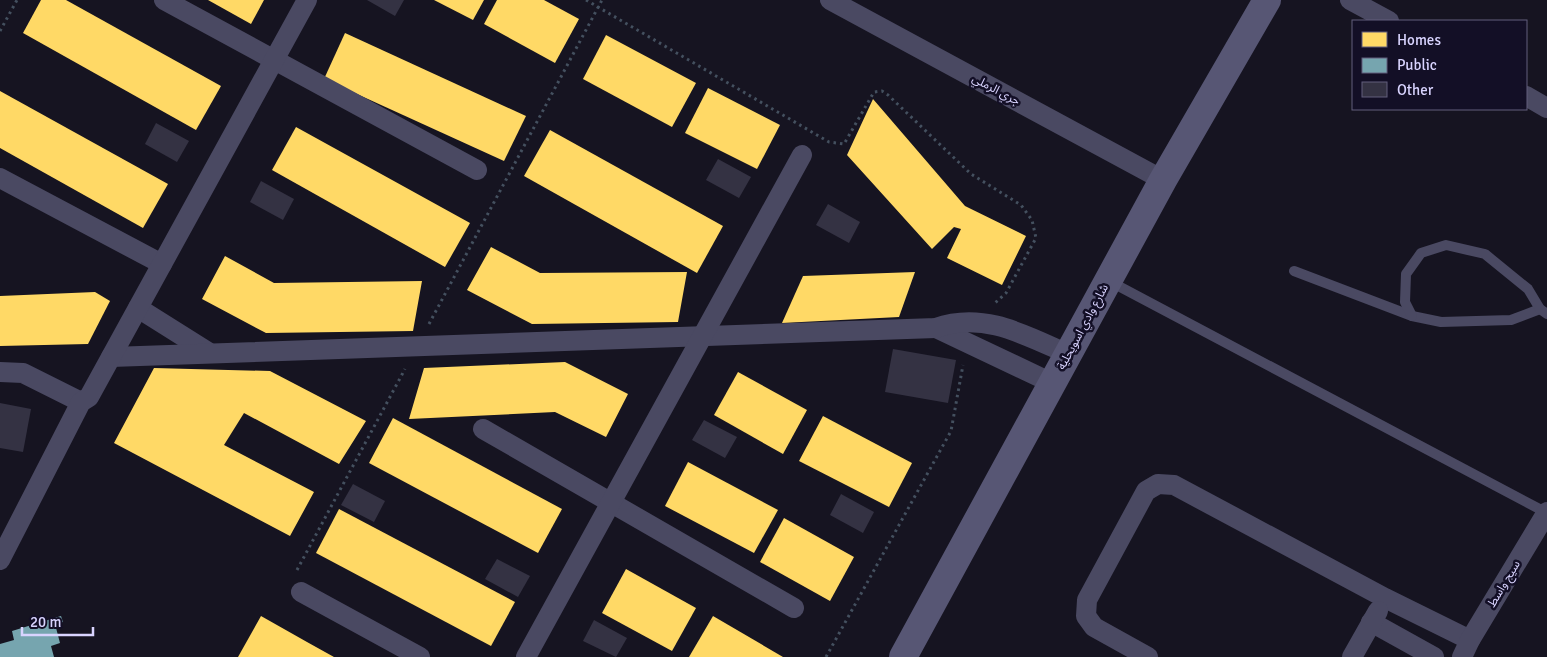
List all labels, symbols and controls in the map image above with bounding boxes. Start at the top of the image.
legend [1352,20,1527,110]
text: Homes [1397,31,1441,49]
text: Public [1397,56,1437,74]
street label: جري الرملي [968,71,1023,111]
text: Other [1397,81,1434,99]
street label: شارع وادي اسويحلية [1054,282,1113,373]
street label: سيج واسط [1484,558,1525,611]
scale bar [22,604,94,636]
text: 20 m [30,613,61,631]

